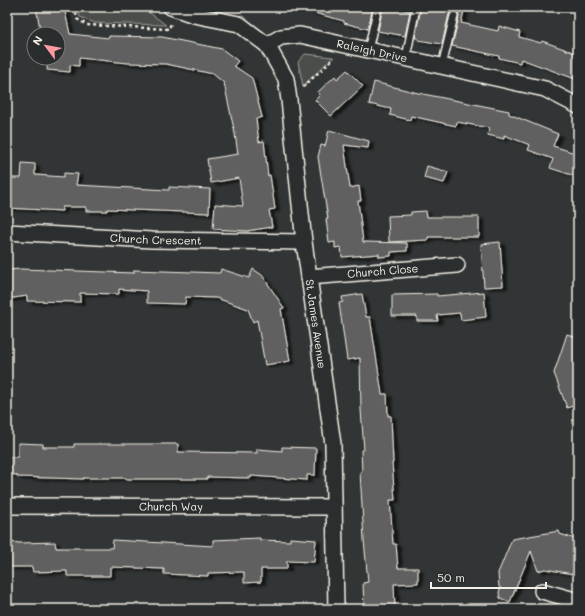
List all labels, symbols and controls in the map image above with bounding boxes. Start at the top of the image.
north arrow [26,26,66,66]
text: N [29,33,46,48]
street label: Raleigh Drive [335,35,409,66]
street label: Church Crescent [110,230,202,248]
street label: Church Close [347,260,419,281]
street label: St James Avenue [302,278,330,370]
street label: Church Way [139,498,203,514]
scale bar [431,564,546,590]
text: 50 m [437,569,465,585]

